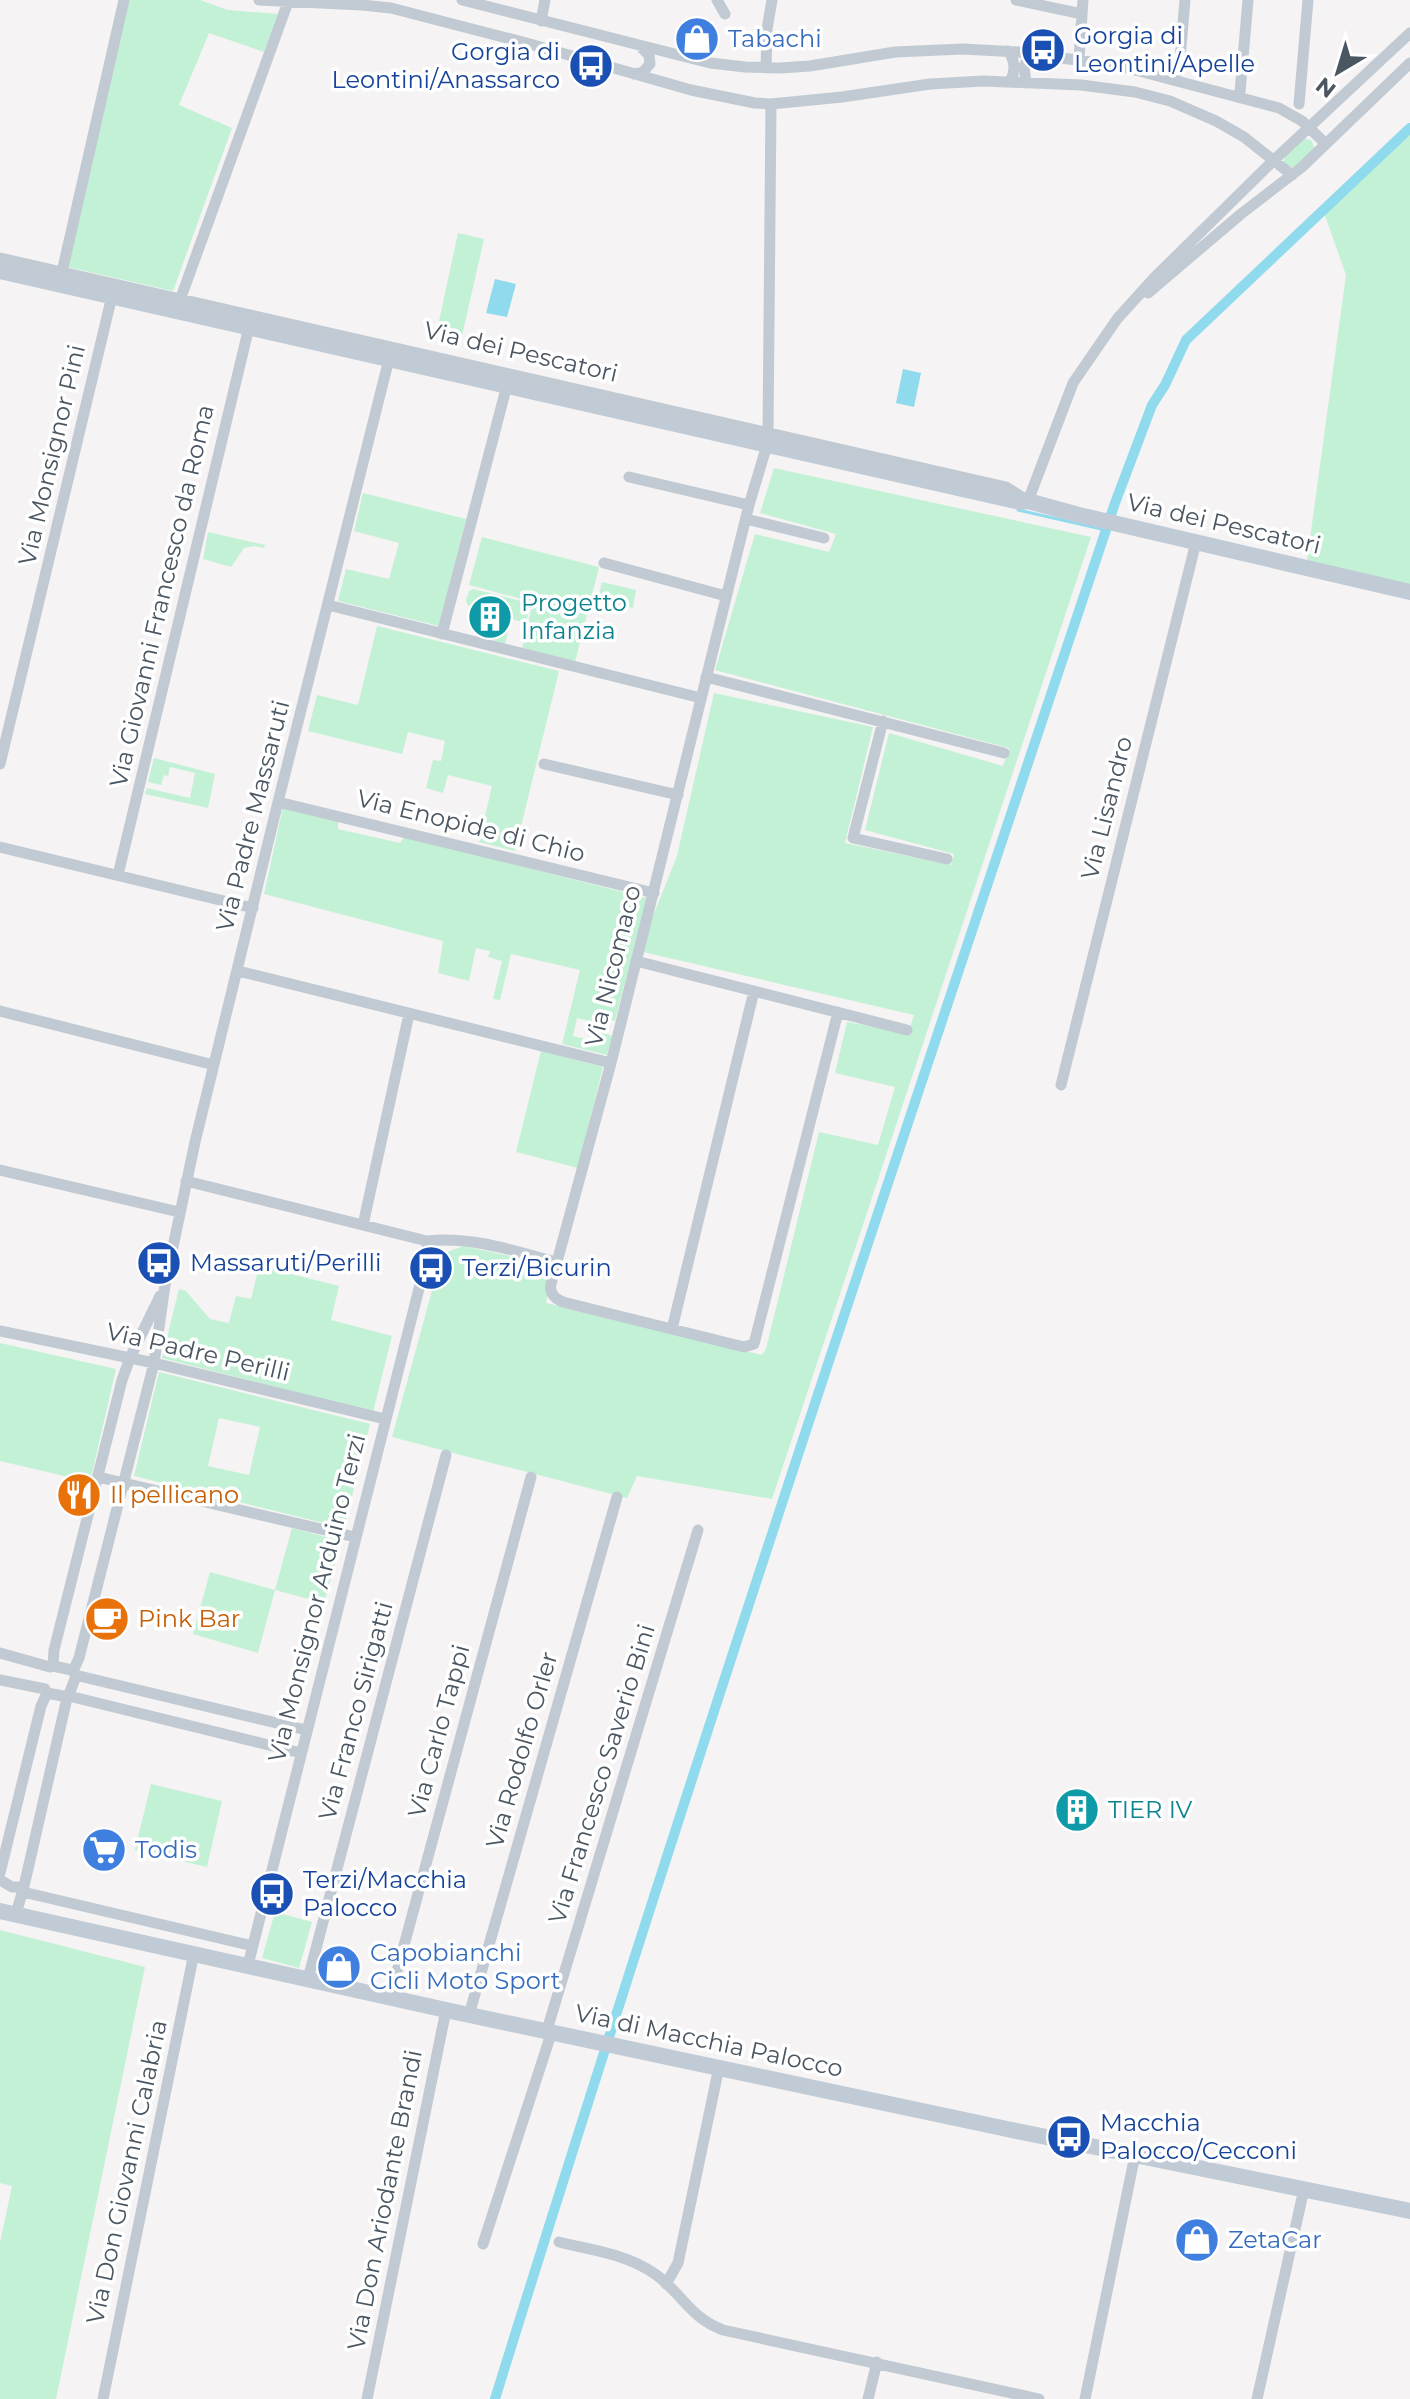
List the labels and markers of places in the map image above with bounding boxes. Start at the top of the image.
shop icon: Tabachi [673,15,721,63]
place label: Gorgia di Leontini/Apelle [1074,21,1255,78]
place label: Tabachi [728,24,822,53]
bus stop icon: Gorgia di Leontini/Apelle [1019,26,1067,74]
place label: Gorgia di Leontini/Anassarco [331,37,560,94]
bus stop icon: Gorgia di Leontini/Anassarco [567,42,615,90]
place label: Progetto Infanzia [521,588,627,645]
building icon: Progetto Infanzia [466,593,514,641]
bus stop icon: Massaruti/Perilli [135,1239,183,1287]
bus stop icon: Terzi/Bicurin [407,1244,455,1292]
place label: Massaruti/Perilli [190,1248,381,1277]
place label: Terzi/Bicurin [462,1253,612,1282]
restaurant icon: Il pellicano [55,1471,103,1519]
place label: Il pellicano [110,1480,239,1509]
cafe icon: Pink Bar [83,1595,131,1643]
place label: Pink Bar [138,1604,240,1633]
building icon: TIER IV [1053,1786,1101,1834]
place label: TIER IV [1108,1795,1193,1824]
supermarket icon: Todis [80,1826,128,1874]
place label: Todis [135,1835,197,1864]
place label: Terzi/Macchia Palocco [303,1865,467,1922]
bus stop icon: Terzi/Macchia Palocco [248,1870,296,1918]
place label: Capobianchi Cicli Moto Sport [370,1938,561,1995]
shop icon: Capobianchi Cicli Moto Sport [315,1943,363,1991]
place label: Macchia Palocco/Cecconi [1100,2108,1297,2165]
bus stop icon: Macchia Palocco/Cecconi [1045,2113,1093,2161]
shop icon: ZetaCar [1173,2216,1221,2264]
place label: ZetaCar [1228,2225,1322,2254]

